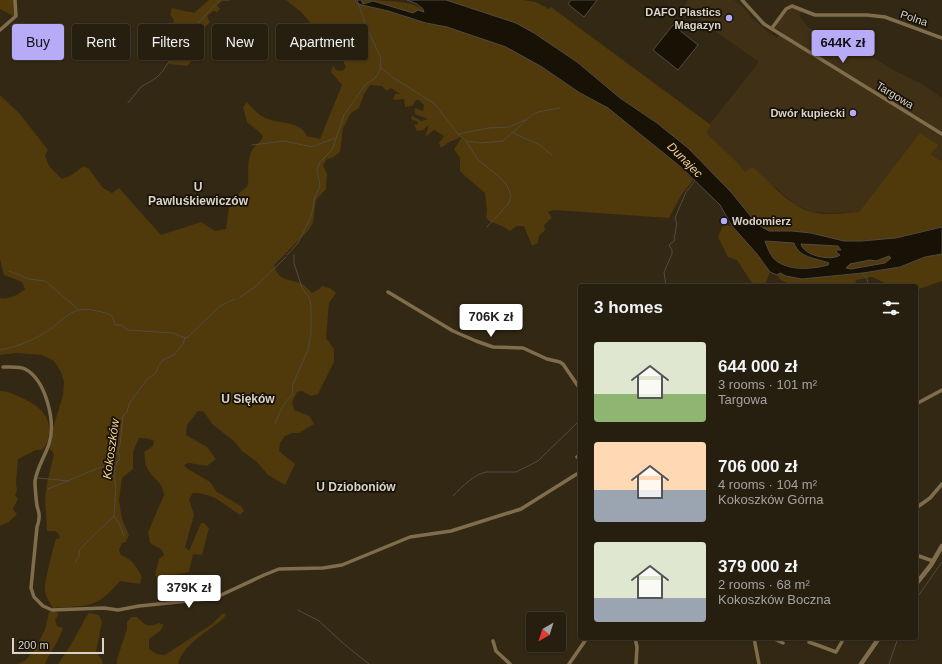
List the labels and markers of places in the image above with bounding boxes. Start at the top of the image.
place label: DAFO Plastics Magazyn [645,6,721,31]
marker: DAFO Plastics Magazyn [724,13,734,23]
pin: 644K zł [806,30,880,64]
place label: Dwór kupiecki [770,107,845,119]
marker: Dwór kupiecki [848,108,858,118]
place label: Wodomierz [732,215,792,227]
marker: Wodomierz [719,216,729,226]
pin: 706K zł [454,304,528,338]
pin: 379K zł [152,575,226,609]

